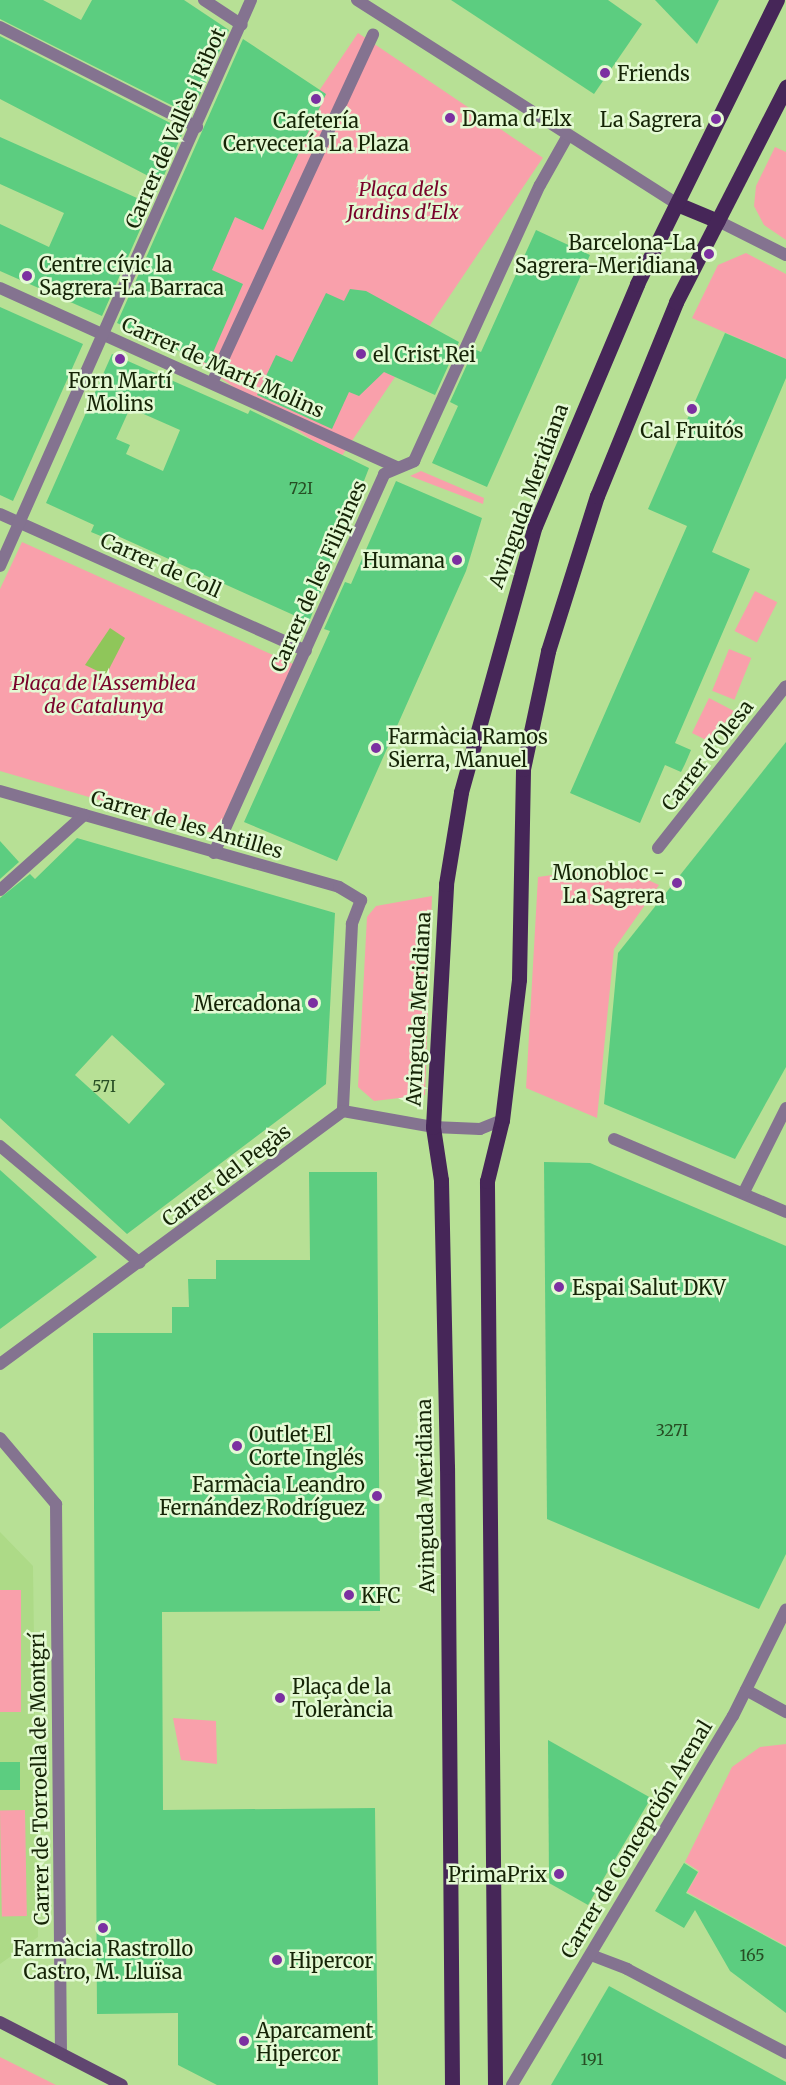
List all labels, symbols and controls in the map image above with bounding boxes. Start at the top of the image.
street label: Carrer de Vallès i Ribot [120,24,230,232]
place label: Friends [617,61,690,85]
marker: Friends [598,66,612,80]
marker: Cafetería Cervecería La Plaza [309,92,323,106]
place label: Dama d'Elx [462,106,572,130]
place label: La Sagrera [600,107,702,131]
place label: Cafetería Cervecería La Plaza [223,108,409,155]
marker: La Sagrera [707,110,725,128]
marker: Dama d'Elx [443,111,457,125]
park label: Plaça dels Jardins d'Elx [347,177,459,224]
place label: Barcelona-La Sagrera-Meridiana [515,231,696,278]
marker: Barcelona-La Sagrera-Meridiana [700,245,718,263]
place label: Centre cívic la Sagrera-La Barraca [39,252,224,299]
marker: Centre cívic la Sagrera-La Barraca [20,269,34,283]
street label: Carrer de Martí Molins [118,312,328,422]
place label: el Crist Rei [373,342,476,366]
marker: el Crist Rei [354,347,368,361]
marker: Forn Martí Molins [113,352,127,366]
place label: Forn Martí Molins [68,369,172,416]
street label: Avinguda Meridiana [483,400,573,592]
marker: Cal Fruitós [685,402,699,416]
place label: Cal Fruitós [640,418,744,442]
street label: Carrer de les Filipines [265,476,371,676]
house number: 72I [289,478,313,498]
street label: Carrer de Coll [97,528,225,602]
place label: Humana [362,548,445,572]
marker: Humana [450,553,464,567]
park label: Plaça de l'Assemblea de Catalunya [12,670,196,717]
street label: Carrer d'Olesa [656,695,758,815]
place label: Farmàcia Ramos Sierra, Manuel [388,724,548,771]
marker: Farmàcia Ramos Sierra, Manuel [369,741,383,755]
street label: Carrer de les Antilles [88,785,286,863]
place label: Monobloc - La Sagrera [552,860,665,907]
marker: Monobloc - La Sagrera [670,876,684,890]
street label: Avinguda Meridiana [401,911,435,1107]
place label: Mercadona [194,991,301,1015]
marker: Mercadona [306,996,320,1010]
house number: 57I [92,1076,116,1096]
street label: Carrer del Pegàs [157,1119,295,1231]
place label: Espai Salut DKV [572,1275,726,1299]
marker: Espai Salut DKV [550,1278,568,1296]
street label: Avinguda Meridiana [411,1398,439,1594]
house number: 327I [656,1420,688,1440]
place label: Outlet El Corte Inglés [249,1422,364,1469]
marker: Outlet El Corte Inglés [230,1439,244,1453]
place label: Farmàcia Leandro Fernández Rodríguez [159,1472,365,1519]
marker: Farmàcia Leandro Fernández Rodríguez [370,1489,384,1503]
place label: KFC [361,1583,401,1607]
marker: KFC [342,1588,356,1602]
street label: Carrer de Torroella de Montgrí [24,1632,54,1926]
place label: Plaça de la Tolerància [292,1674,393,1721]
marker: Plaça de la Tolerància [273,1691,287,1705]
street label: Carrer de Concepción Arenal [555,1716,717,1962]
place label: PrimaPrix [448,1862,547,1886]
marker: PrimaPrix [552,1867,566,1881]
marker: Farmàcia Rastrollo Castro, M. Lluïsa [96,1921,110,1935]
place label: Farmàcia Rastrollo Castro, M. Lluïsa [13,1937,193,1984]
house number: 165 [740,1945,764,1965]
place label: Hipercor [289,1948,373,1972]
marker: Hipercor [270,1953,284,1967]
place label: Aparcament Hipercor [256,2018,373,2065]
marker: Aparcament Hipercor [237,2034,251,2048]
house number: 191 [581,2049,603,2069]

